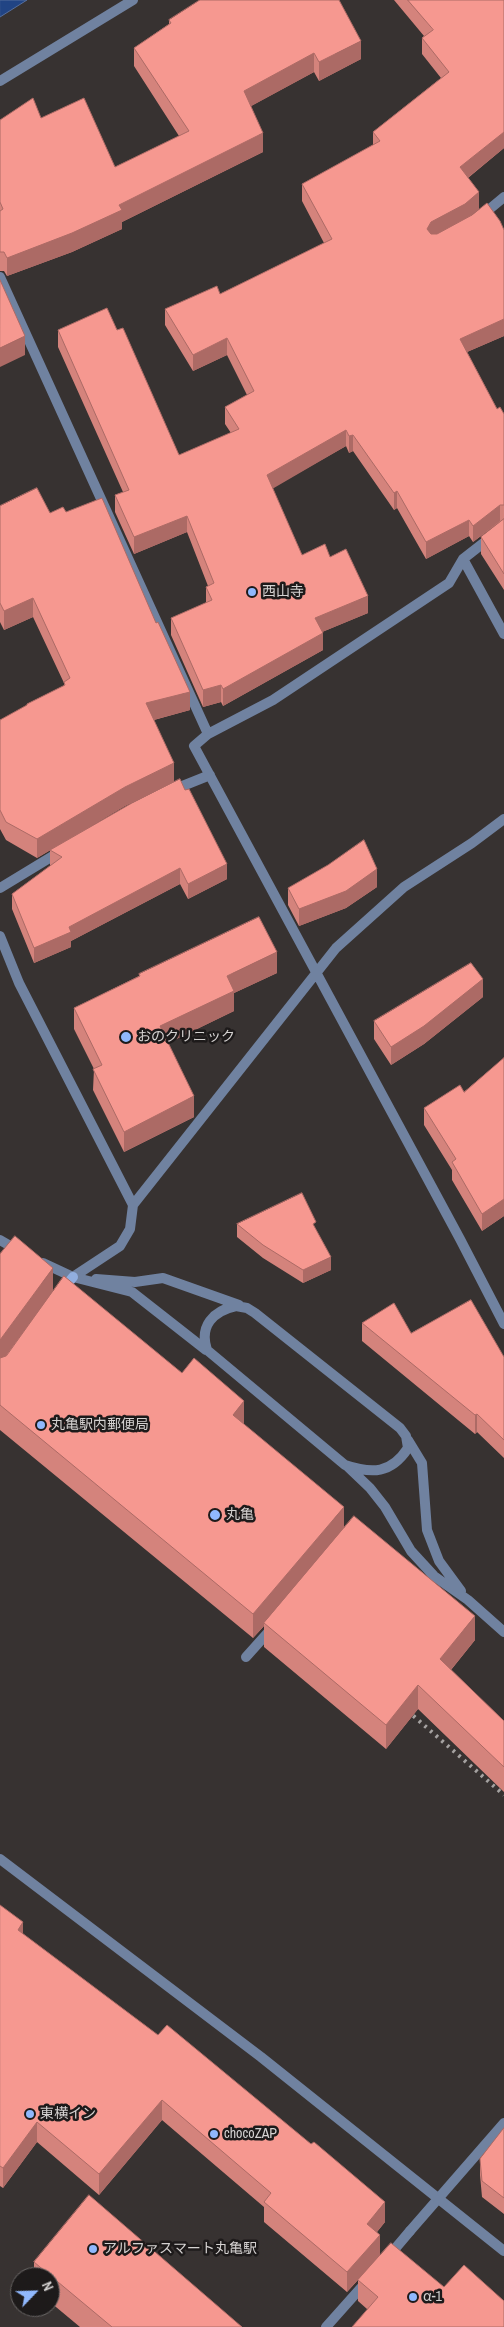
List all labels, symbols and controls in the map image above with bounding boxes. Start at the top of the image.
place label: 西山寺 [262,584,304,600]
marker: 西山寺 [246,586,258,598]
place label: おのクリニック [137,1029,235,1045]
marker: おのクリニック [119,1030,133,1044]
place label: 丸亀駅内郵便局 [51,1417,149,1433]
marker: 丸亀駅内郵便局 [35,1419,47,1431]
place label: 丸亀 [226,1507,254,1523]
marker: 丸亀 [208,1508,222,1522]
place label: 東横イン [40,2106,96,2122]
marker: 東横イン [24,2108,36,2120]
place label: chocoZAP [224,2126,277,2142]
marker: chocoZAP [208,2128,220,2140]
place label: アルファスマート丸亀駅 [103,2241,257,2257]
marker: アルファスマート丸亀駅 [87,2243,99,2255]
north arrow [10,2267,60,2317]
text: N [38,2279,58,2294]
place label: α-1 [423,2289,442,2305]
marker: α-1 [407,2291,419,2303]

